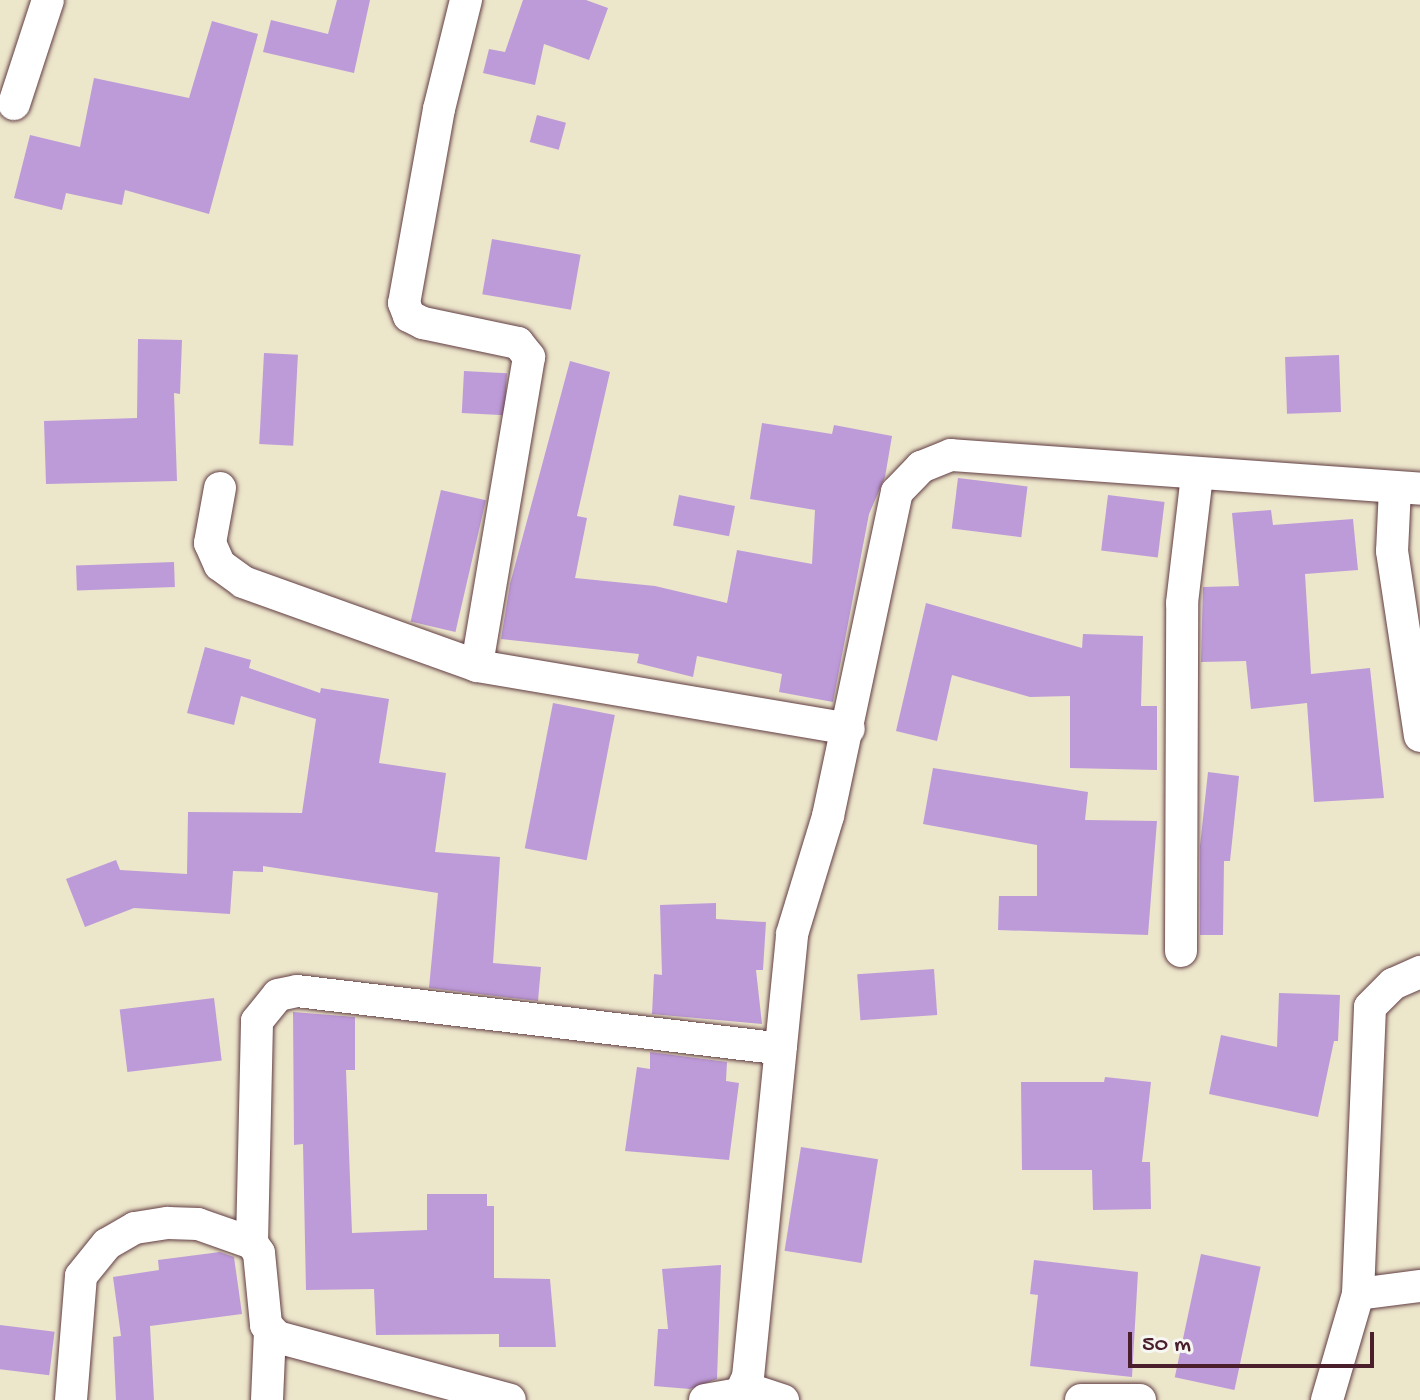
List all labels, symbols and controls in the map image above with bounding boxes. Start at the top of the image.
scale bar [1132,1316,1378,1366]
text: 50 m [1142,1331,1191,1360]

